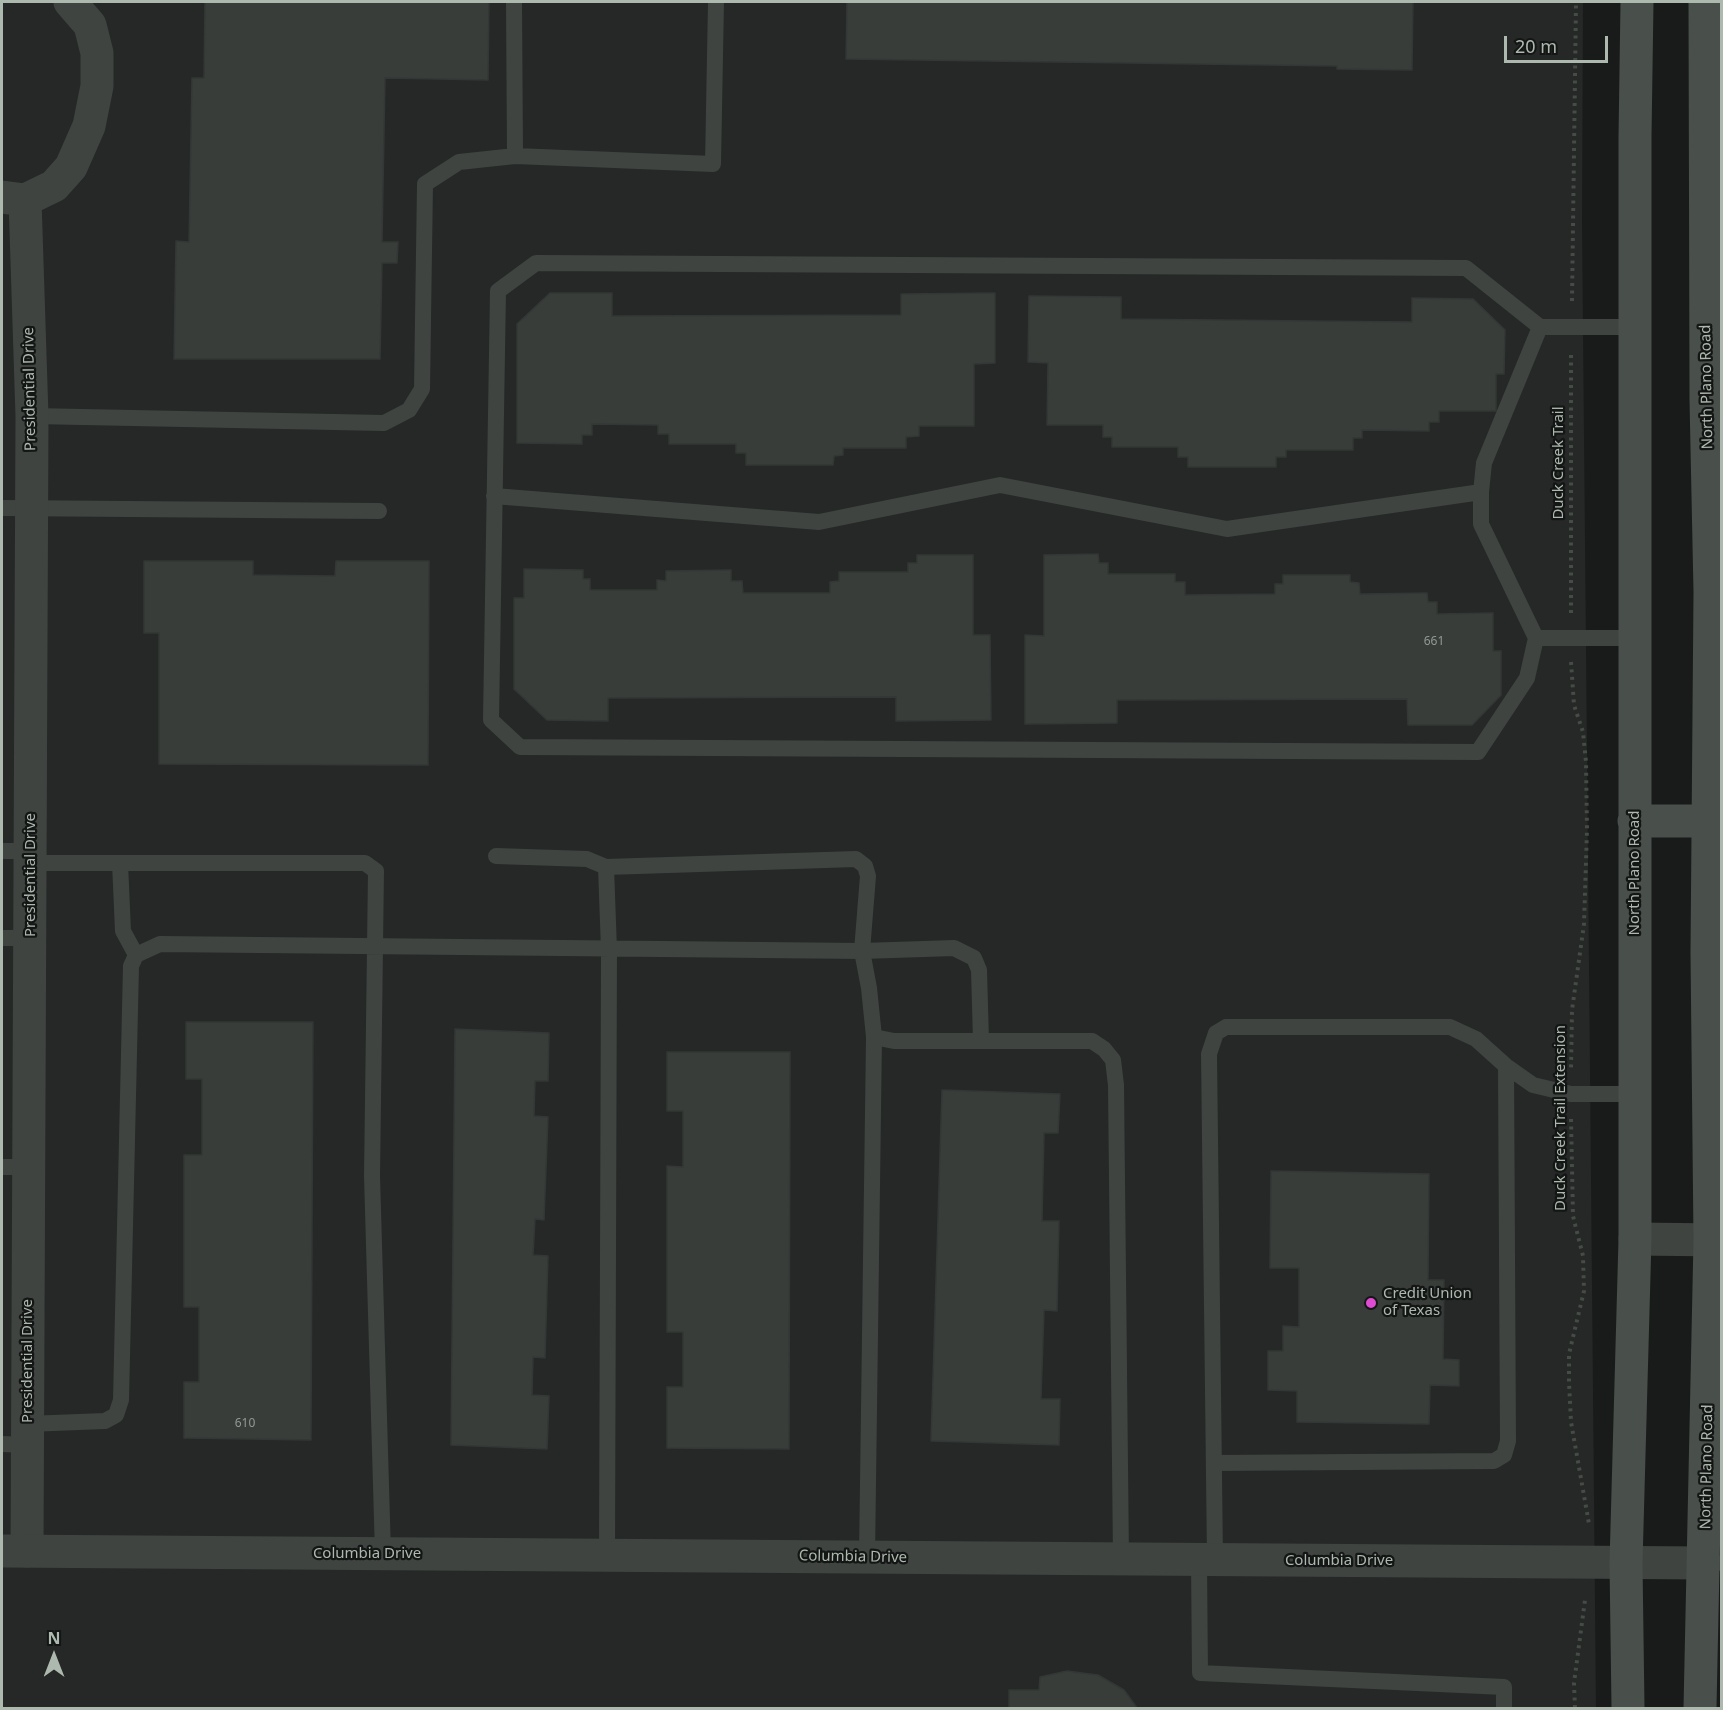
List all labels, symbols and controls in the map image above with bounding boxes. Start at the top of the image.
scale bar [1507,24,1610,62]
text: 20 m [1515,34,1557,58]
street label: North Plano Road [1697,324,1717,450]
street label: Presidential Drive [20,327,40,451]
street label: Duck Creek Trail [1550,406,1568,520]
house number: 661 [1424,635,1444,649]
street label: North Plano Road [1626,811,1644,935]
street label: Presidential Drive [22,813,40,937]
street label: Duck Creek Trail Extension [1552,1025,1570,1211]
place label: Credit Union of Texas [1383,1285,1472,1320]
marker: Credit Union of Texas [1364,1296,1378,1310]
street label: Presidential Drive [19,1299,37,1423]
street label: North Plano Road [1697,1404,1717,1530]
house number: 610 [235,1417,255,1431]
street label: Columbia Drive [313,1545,421,1563]
street label: Columbia Drive [799,1547,907,1567]
street label: Columbia Drive [1285,1552,1393,1570]
north arrow [24,1626,84,1686]
text: N [47,1627,61,1649]

